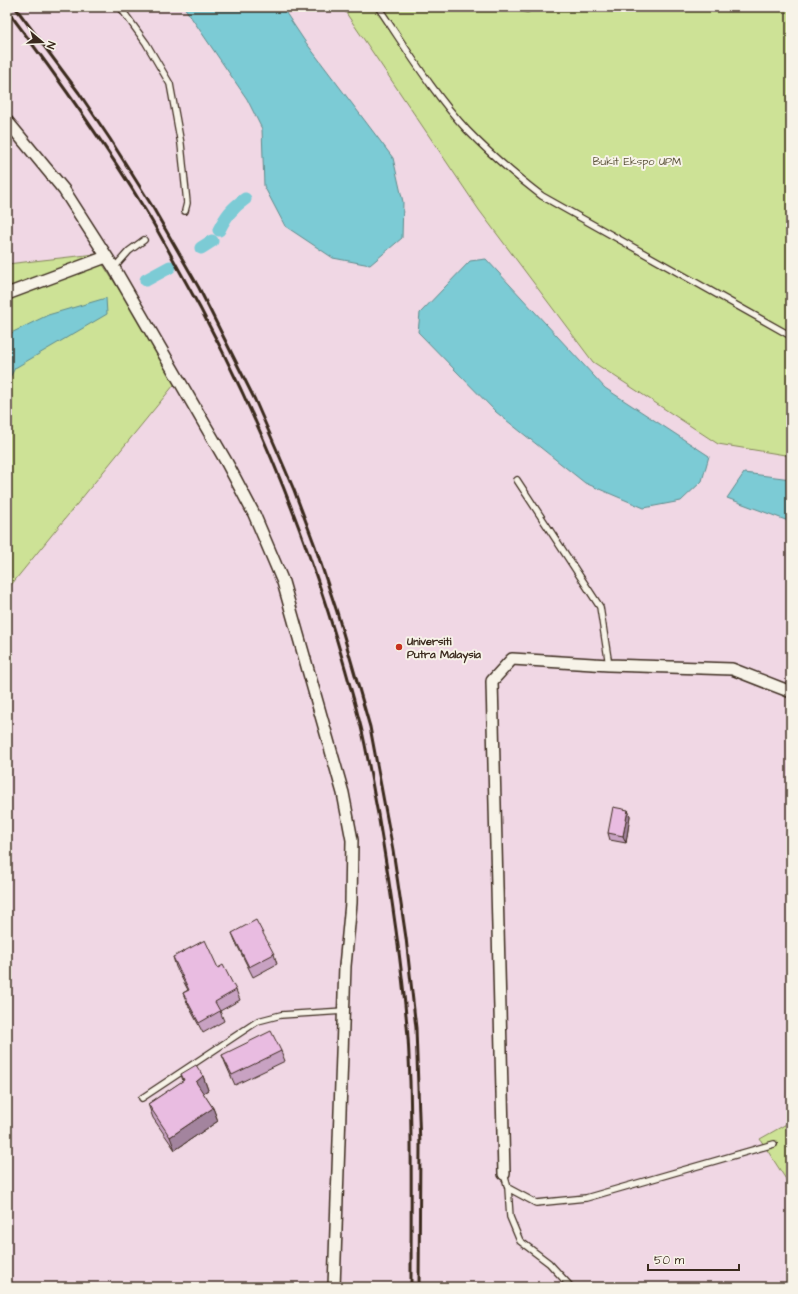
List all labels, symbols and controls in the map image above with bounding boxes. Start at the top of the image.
north arrow [22,22,62,62]
text: N [43,39,59,51]
park label: Bukit Ekspo UPM [593,154,681,169]
place label: Universiti Putra Malaysia [406,634,481,664]
marker: Universiti Putra Malaysia [394,642,404,652]
scale bar [648,1246,739,1272]
text: 50 m [654,1252,685,1269]

